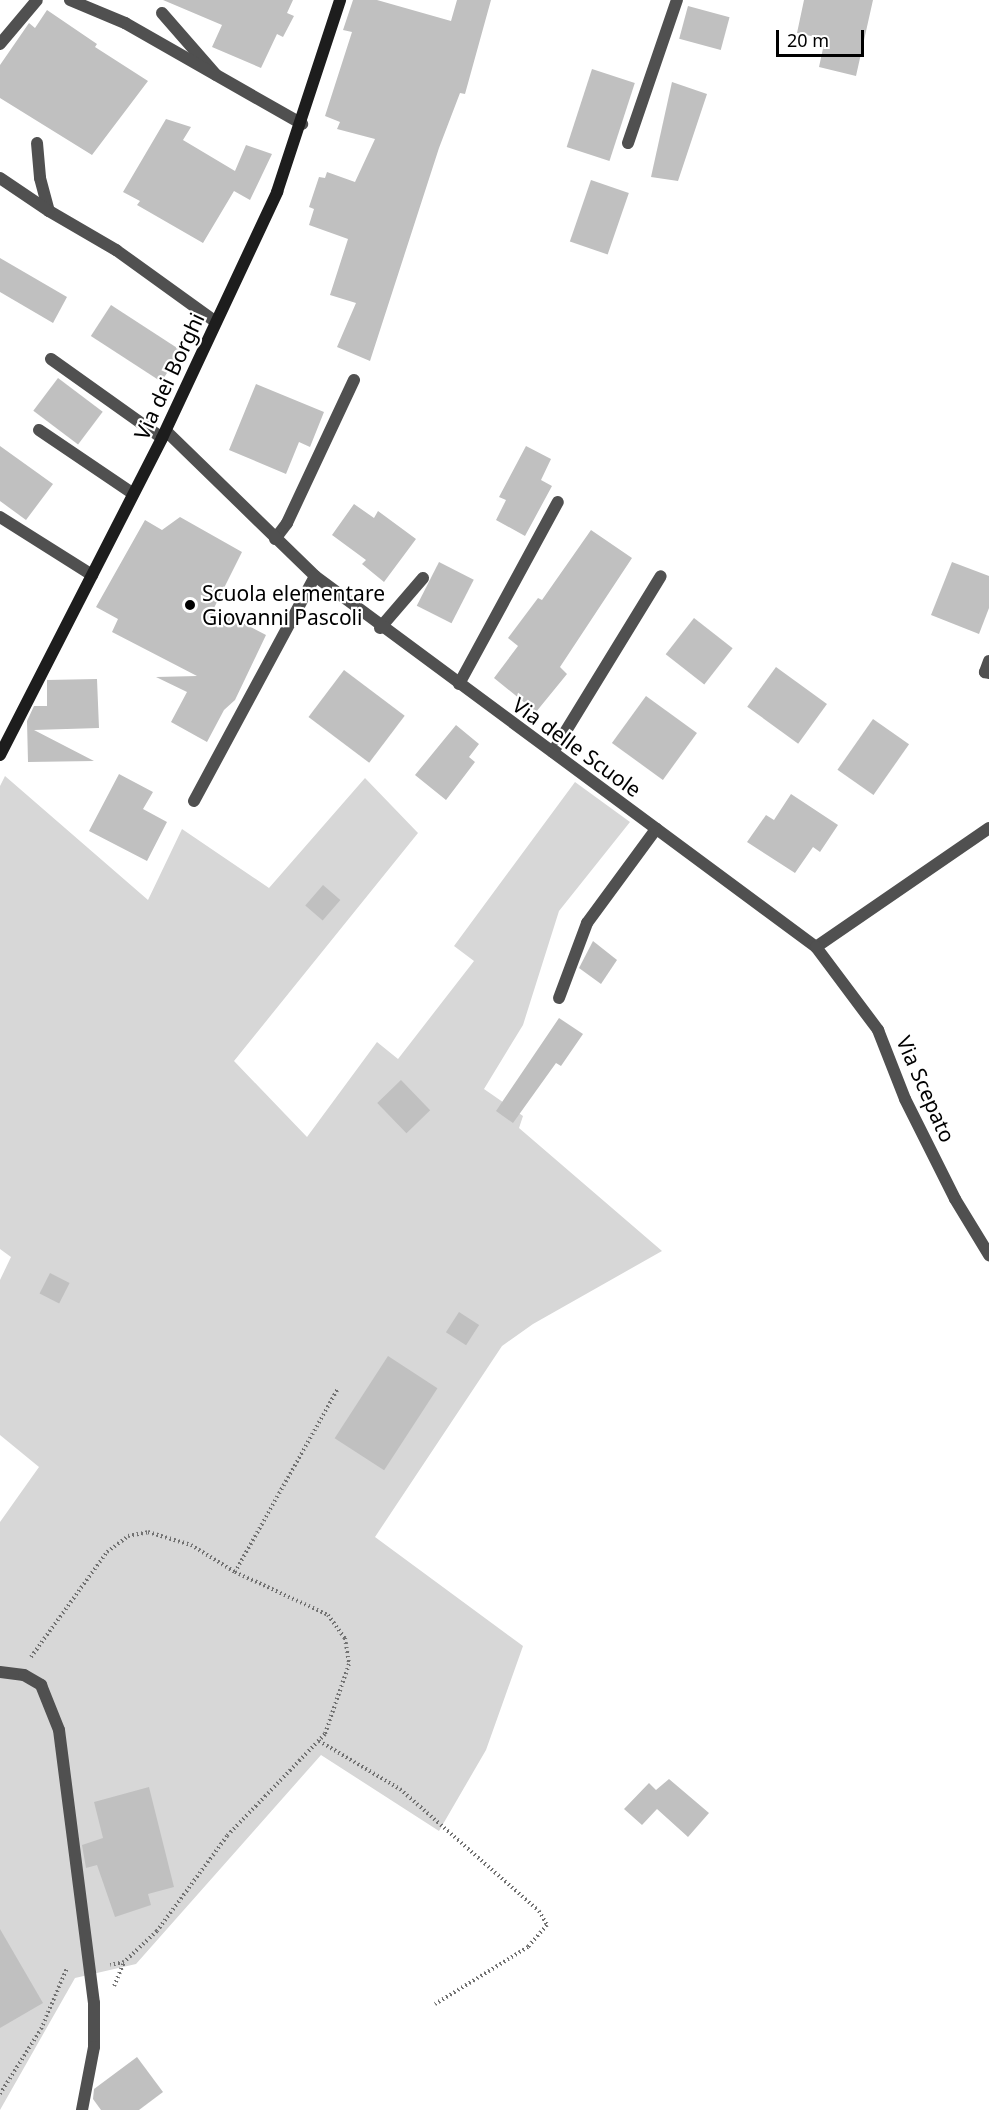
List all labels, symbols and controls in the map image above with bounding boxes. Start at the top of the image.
scale bar [779,18,868,56]
text: 20 m [787,28,829,52]
street label: Via dei Borghi [129,309,209,443]
place label: Scuola elementare Giovanni Pascoli [202,580,385,630]
marker: Scuola elementare Giovanni Pascoli [183,598,197,612]
street label: Via delle Scuole [508,692,646,802]
street label: Via Scepato [891,1032,961,1146]

